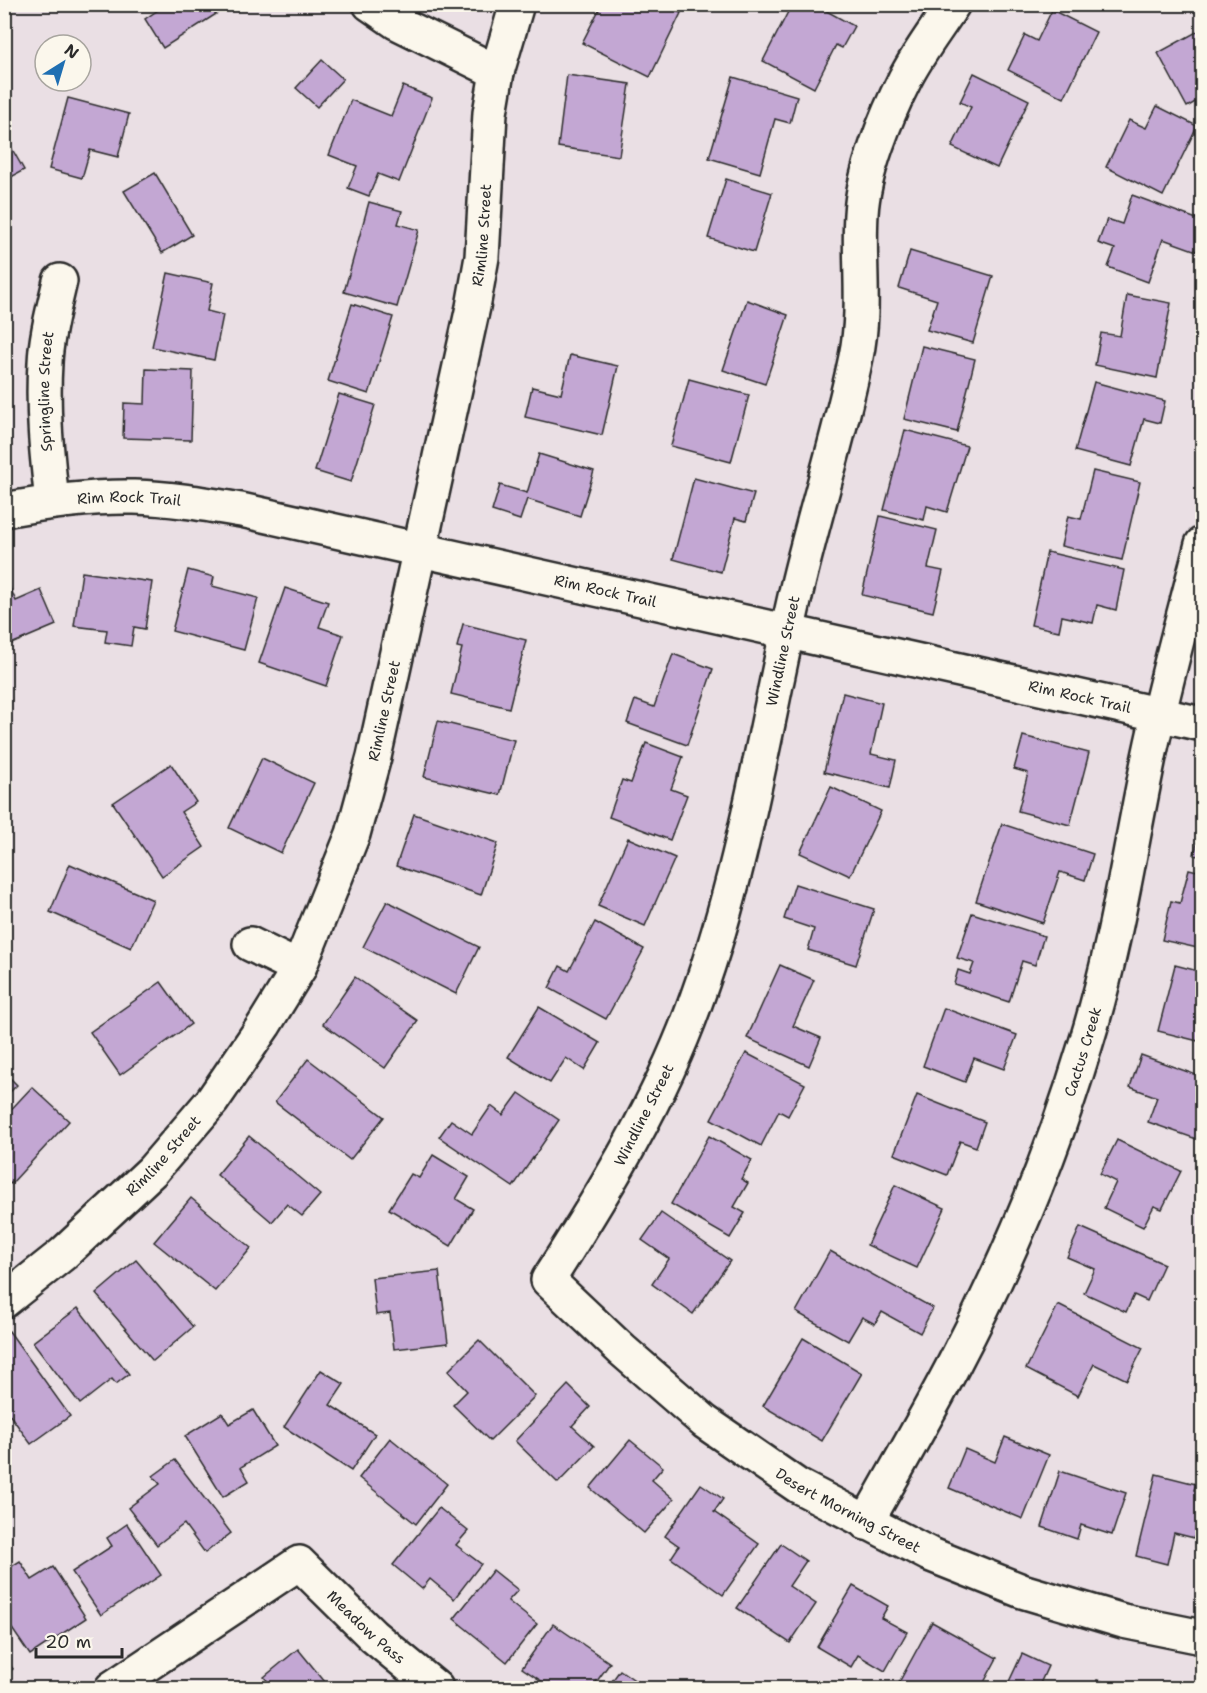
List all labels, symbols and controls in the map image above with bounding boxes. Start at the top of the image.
north arrow [33,33,93,93]
text: N [60,39,83,64]
street label: Rimline Street [467,183,496,288]
street label: Springline Street [34,330,59,452]
street label: Rim Rock Trail [76,487,183,511]
street label: Rim Rock Trail [552,570,659,612]
street label: Windline Street [762,594,804,708]
street label: Rimline Street [363,658,405,763]
street label: Rim Rock Trail [1027,676,1133,718]
street label: Cactus Creek [1060,1005,1106,1099]
street label: Windline Street [610,1060,678,1170]
street label: Rimline Street [121,1111,205,1200]
street label: Desert Morning Street [771,1463,924,1558]
street label: Meadow Pass [323,1586,410,1669]
scale bar [36,1621,122,1659]
text: 20 m [45,1630,91,1654]

